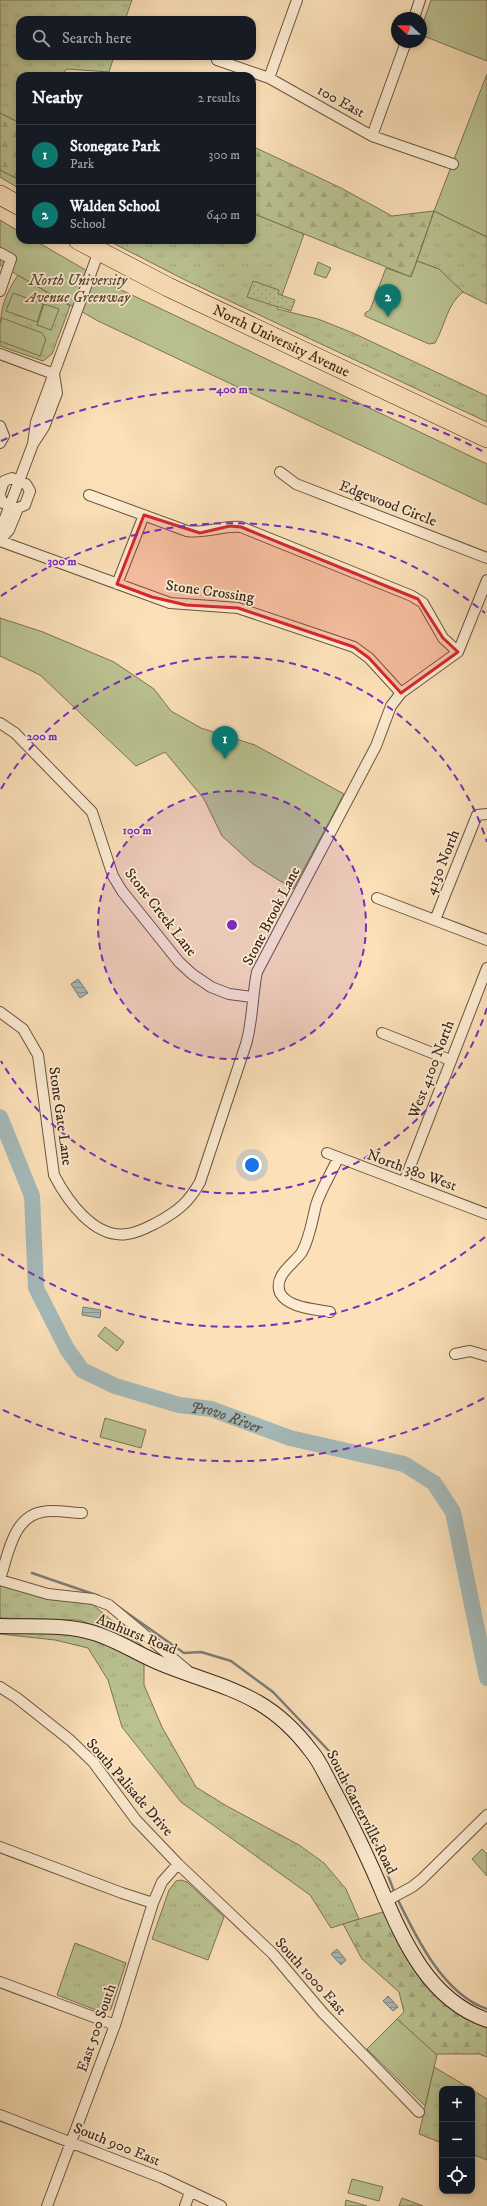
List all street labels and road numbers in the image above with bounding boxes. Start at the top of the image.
street label: 100 East [314,81,368,122]
street label: North University Avenue [210,301,353,382]
street label: Edgewood Circle [336,476,439,531]
street label: Stone Crossing [165,576,256,607]
street label: 4130 North [421,827,464,898]
street label: Stone Creek Lane [120,864,201,960]
street label: Stone Brook Lane [238,864,305,969]
street label: West 4100 North [404,1017,459,1122]
street label: Stone Gate Lane [44,1066,77,1167]
street label: North 380 West [364,1145,459,1196]
street label: Amhurst Road [94,1610,180,1659]
street label: South Palisade Drive [82,1735,177,1840]
street label: South Carterville Road [322,1747,401,1878]
street label: South 1000 East [271,1934,351,2019]
street label: East 500 South [73,1981,120,2075]
street label: South 900 East [71,2118,163,2171]

